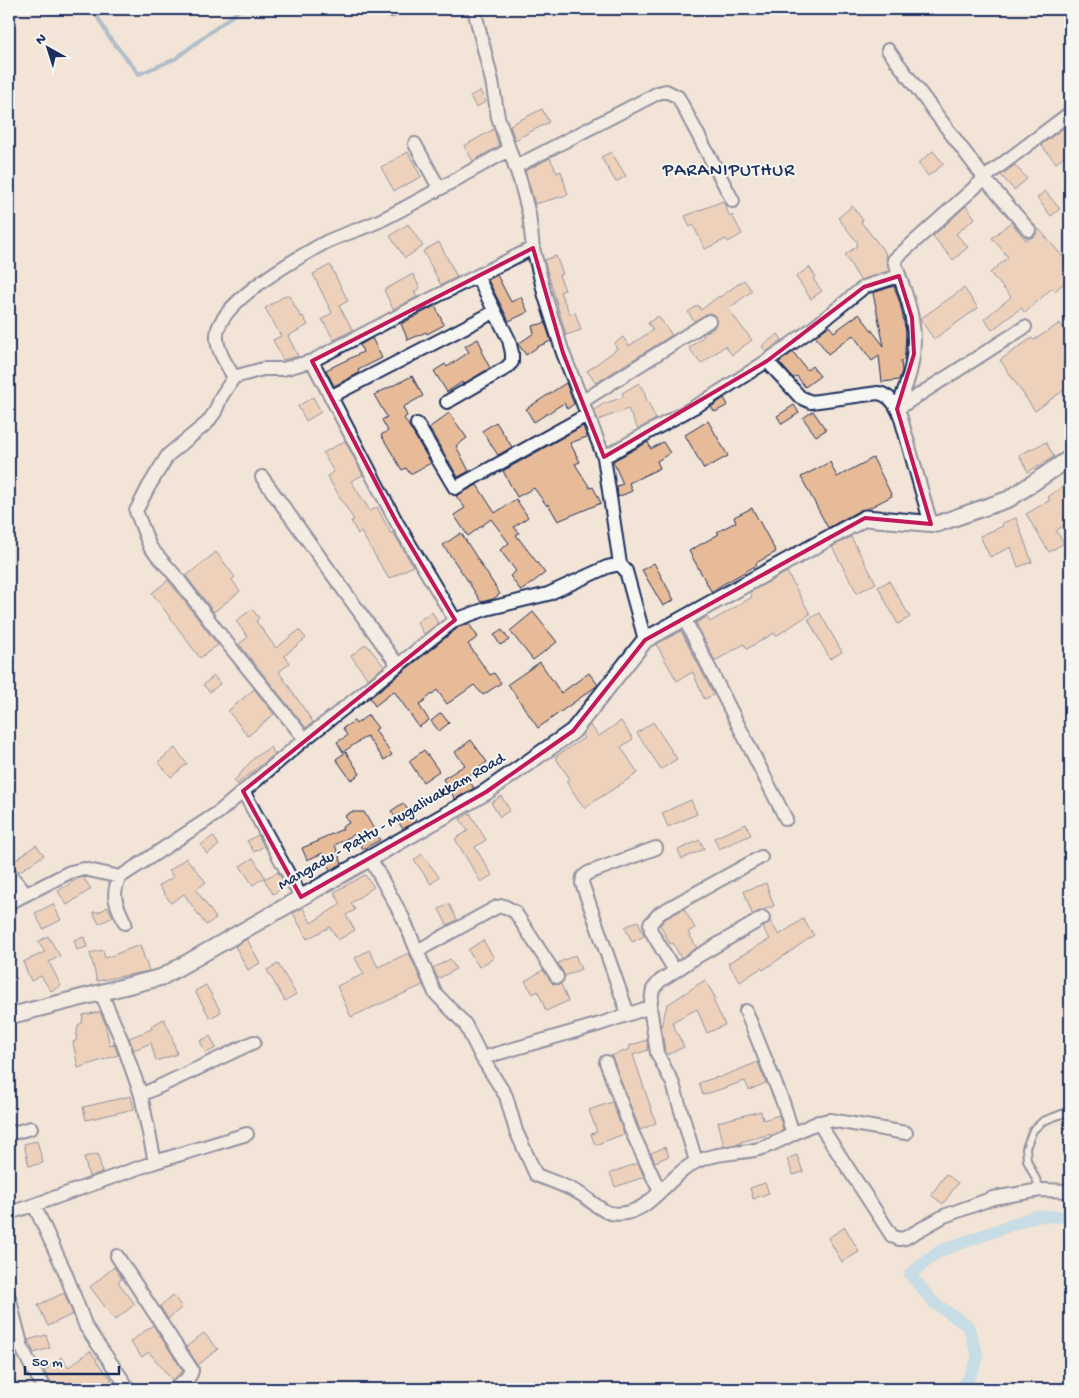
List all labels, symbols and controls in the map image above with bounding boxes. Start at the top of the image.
north arrow [22,22,72,72]
text: N [32,30,50,49]
district label: PARANIPUTHUR [662,160,795,183]
street label: Mangadu - Pattu - Mugalivakkam Road [275,749,510,896]
scale bar [25,1343,119,1375]
text: 50 m [32,1354,63,1372]

